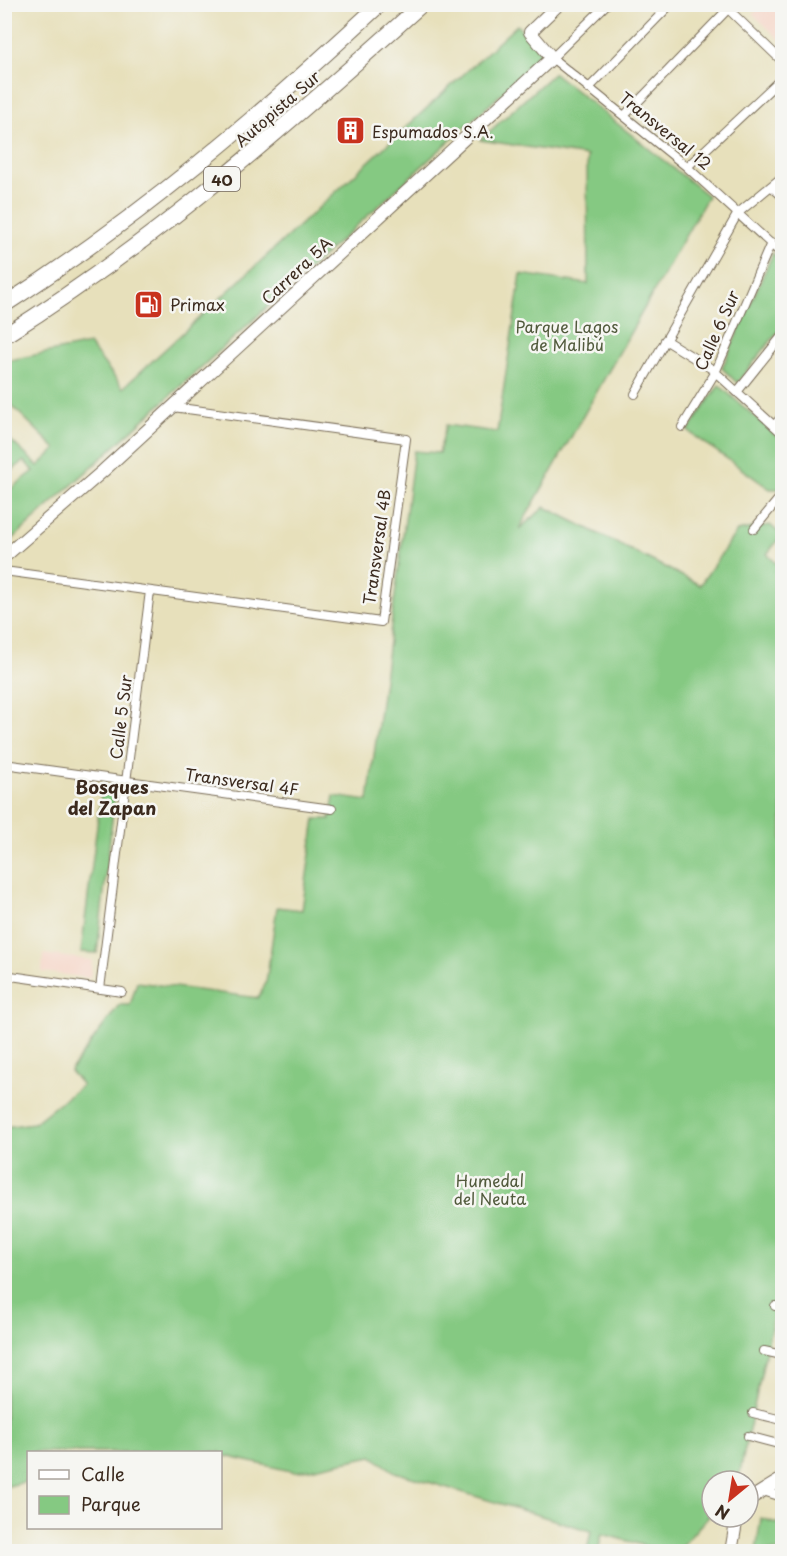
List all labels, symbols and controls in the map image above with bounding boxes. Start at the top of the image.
street label: Autopista Sur [229,64,325,152]
street label: Transversal 12 [615,85,717,175]
building icon: Espumados S.A. [335,115,367,147]
place label: Espumados S.A. [372,119,494,143]
road number: 40 [204,167,240,191]
street label: Carrera 5A [255,231,337,309]
street label: Calle 6 Sur [688,285,745,374]
fuel station icon: Primax [133,288,165,320]
place label: Primax [170,292,225,316]
park label: Parque Lagos de Malibú [516,314,618,356]
street label: Transversal 4B [356,488,396,606]
street label: Calle 5 Sur [103,673,137,761]
street label: Transversal 4F [184,761,300,801]
district label: Bosques del Zapan [68,773,156,821]
park label: Humedal del Neuta [454,1168,526,1210]
legend [27,1451,222,1529]
text: Calle [81,1460,125,1487]
north arrow [700,1469,760,1529]
text: Parque [81,1490,141,1517]
text: N [711,1499,733,1526]

